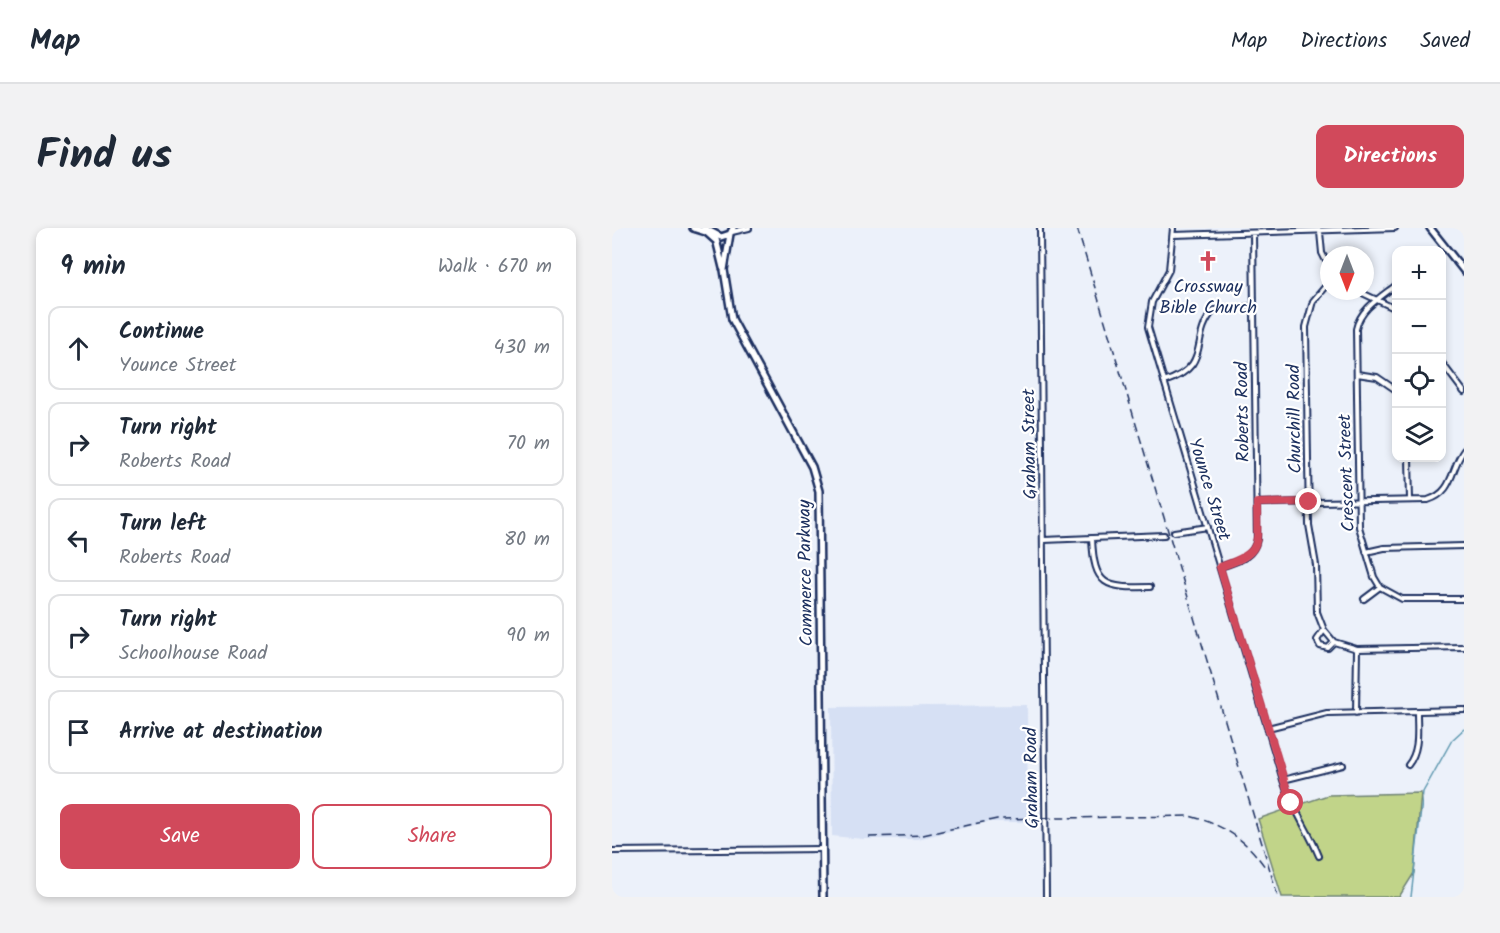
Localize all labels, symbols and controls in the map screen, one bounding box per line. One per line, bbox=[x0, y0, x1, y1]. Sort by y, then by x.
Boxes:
text: Map bbox=[30, 19, 81, 64]
text: Map bbox=[1231, 25, 1267, 58]
text: Directions bbox=[1300, 25, 1387, 58]
text: Saved bbox=[1420, 25, 1470, 58]
text: Find us bbox=[36, 123, 172, 190]
button: Directions bbox=[1316, 125, 1464, 188]
text: 9 min bbox=[60, 246, 126, 288]
north arrow bbox=[1320, 246, 1374, 300]
map controls bbox=[1392, 246, 1446, 462]
button: + bbox=[1392, 246, 1446, 300]
church icon: Crossway Bible Church bbox=[1196, 249, 1220, 273]
text: Walk · 670 m bbox=[438, 251, 552, 283]
place label: Crossway Bible Church bbox=[1159, 273, 1257, 323]
button: − bbox=[1392, 300, 1446, 354]
text: Continue bbox=[119, 315, 204, 350]
icon: ahead bbox=[62, 332, 95, 365]
text: 430 m bbox=[494, 332, 550, 364]
text: Younce Street bbox=[119, 350, 236, 382]
button: locate bbox=[1392, 354, 1446, 408]
street label: Roberts Road bbox=[1228, 361, 1259, 462]
street label: Churchill Road bbox=[1280, 363, 1311, 474]
street label: Graham Street bbox=[1015, 387, 1046, 500]
button: layers bbox=[1392, 408, 1446, 462]
text: Turn right bbox=[119, 411, 217, 446]
street label: Crescent Street bbox=[1331, 412, 1364, 532]
icon: right bbox=[62, 428, 95, 461]
text: 70 m bbox=[507, 428, 550, 460]
street label: Younce Street bbox=[1179, 435, 1238, 545]
text: Roberts Road bbox=[119, 446, 230, 478]
route end bbox=[1295, 488, 1321, 514]
street label: Commerce Parkway bbox=[791, 499, 822, 647]
text: Turn left bbox=[119, 507, 206, 542]
icon: left bbox=[62, 524, 95, 557]
text: 80 m bbox=[504, 524, 550, 556]
text: Roberts Road bbox=[119, 542, 230, 574]
text: Turn right bbox=[119, 603, 217, 638]
icon: right bbox=[62, 620, 95, 653]
text: 90 m bbox=[506, 620, 550, 652]
text: Schoolhouse Road bbox=[119, 638, 267, 670]
text: Arrive at destination bbox=[119, 715, 322, 750]
icon: arrive bbox=[62, 716, 95, 749]
street label: Graham Road bbox=[1017, 726, 1048, 829]
route start bbox=[1277, 789, 1303, 815]
button: Save bbox=[60, 804, 300, 869]
button: Share bbox=[312, 804, 552, 869]

